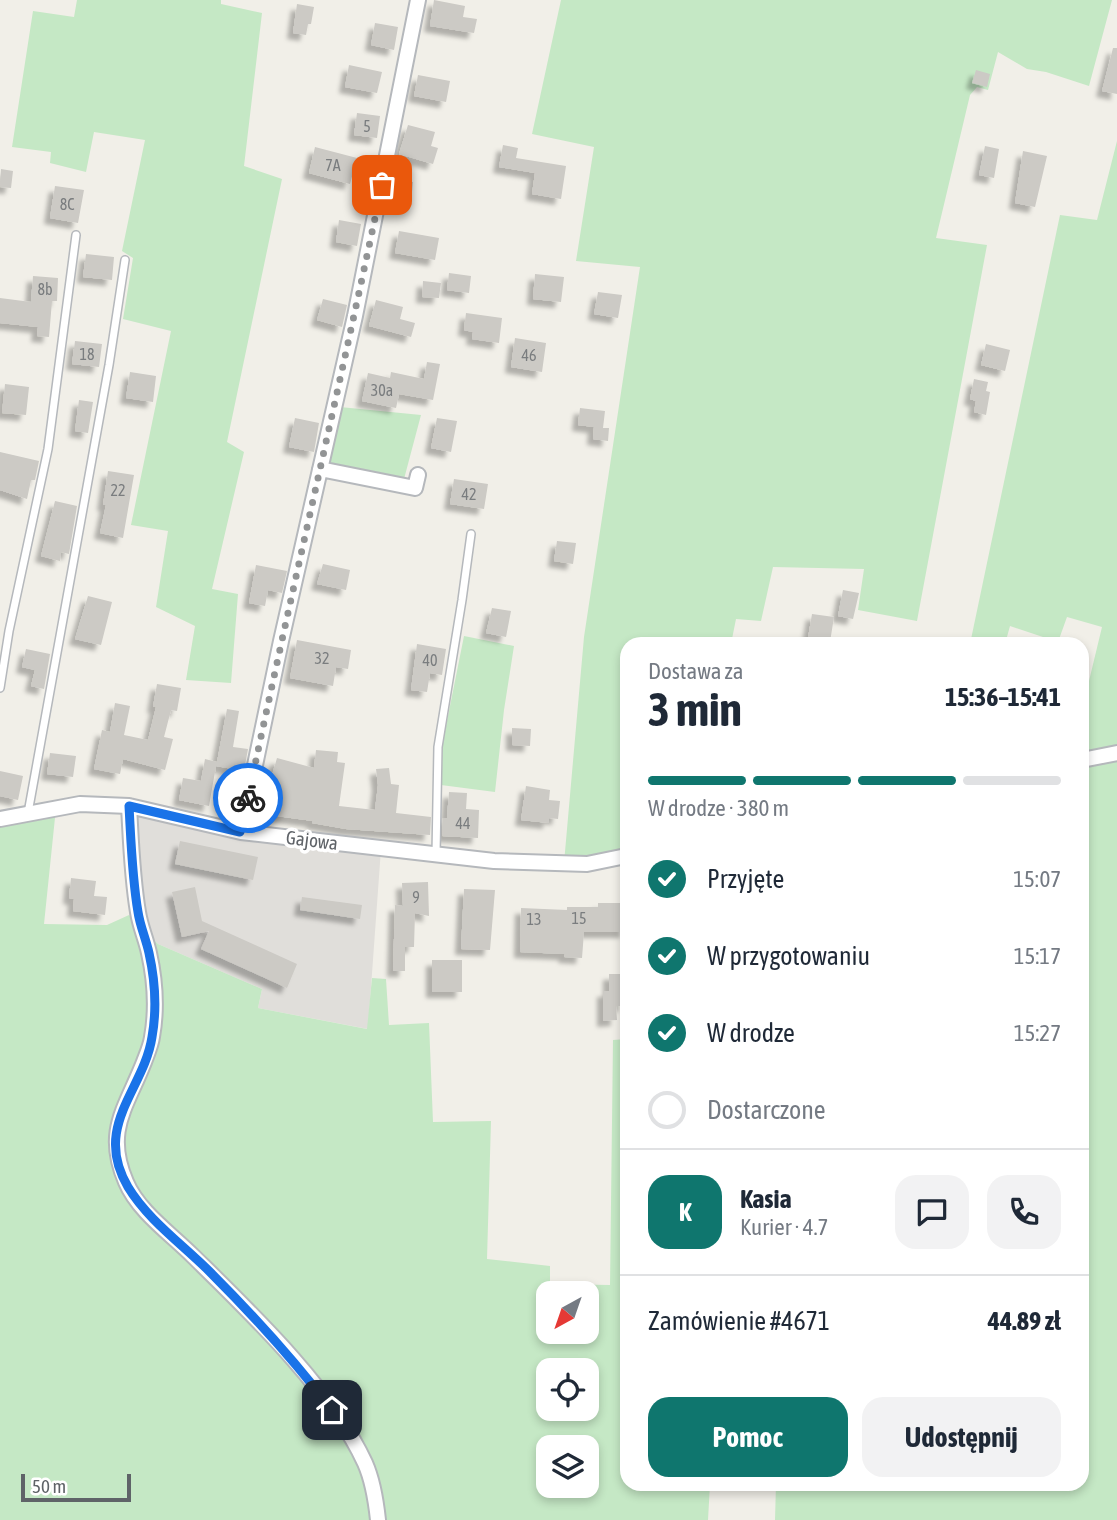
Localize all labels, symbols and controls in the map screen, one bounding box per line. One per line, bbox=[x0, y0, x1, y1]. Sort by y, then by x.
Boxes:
house number: 5 bbox=[363, 117, 371, 135]
pin bbox=[352, 155, 412, 215]
house number: 7A bbox=[325, 156, 341, 174]
icon: bag bbox=[363, 166, 401, 204]
house number: 8C bbox=[60, 195, 74, 213]
house number: 8b bbox=[37, 280, 53, 298]
house number: 18 bbox=[79, 345, 95, 363]
house number: 46 bbox=[521, 346, 537, 364]
house number: 30a bbox=[371, 381, 393, 399]
house number: 22 bbox=[110, 481, 126, 499]
house number: 42 bbox=[461, 485, 477, 503]
house number: 32 bbox=[314, 649, 330, 667]
house number: 40 bbox=[422, 651, 438, 669]
text: Dostawa za bbox=[648, 658, 743, 684]
text: 15:36–15:41 bbox=[945, 682, 1061, 712]
text: 3 min bbox=[648, 683, 742, 736]
courier bbox=[213, 763, 283, 833]
icon: bike bbox=[229, 779, 267, 817]
text: W drodze · 380 m bbox=[648, 795, 789, 821]
house number: 44 bbox=[455, 814, 471, 832]
street label: Gajowa bbox=[285, 826, 339, 854]
icon: check bbox=[648, 860, 686, 898]
text: Przyjęte bbox=[707, 864, 784, 894]
text: 15:07 bbox=[1013, 866, 1061, 892]
house number: 9 bbox=[412, 888, 420, 906]
house number: 15 bbox=[571, 909, 587, 927]
house number: 13 bbox=[526, 910, 542, 928]
icon: check bbox=[648, 937, 686, 975]
text: W przygotowaniu bbox=[707, 941, 870, 971]
text: 15:17 bbox=[1014, 943, 1061, 969]
icon: check bbox=[648, 1014, 686, 1052]
text: W drodze bbox=[707, 1018, 795, 1048]
text: 15:27 bbox=[1014, 1020, 1061, 1046]
text: Dostarczone bbox=[707, 1095, 826, 1125]
button: chat bbox=[895, 1175, 969, 1249]
button: phone bbox=[987, 1175, 1061, 1249]
text: Kasia bbox=[740, 1184, 792, 1214]
text: K bbox=[679, 1197, 691, 1227]
text: Kurier · 4.7 bbox=[740, 1214, 828, 1240]
north arrow bbox=[536, 1281, 598, 1344]
map controls bbox=[536, 1281, 599, 1498]
text: Zamówienie #4671 bbox=[648, 1306, 830, 1336]
text: 44.89 zł bbox=[988, 1306, 1061, 1336]
button: locate bbox=[536, 1358, 599, 1421]
pin bbox=[302, 1380, 362, 1440]
icon: home bbox=[313, 1391, 351, 1429]
button: Pomoc bbox=[648, 1397, 848, 1477]
button: Udostępnij bbox=[862, 1397, 1061, 1477]
button: layers bbox=[536, 1435, 599, 1498]
scale bar bbox=[21, 1471, 131, 1503]
text: 50 m bbox=[32, 1475, 66, 1497]

